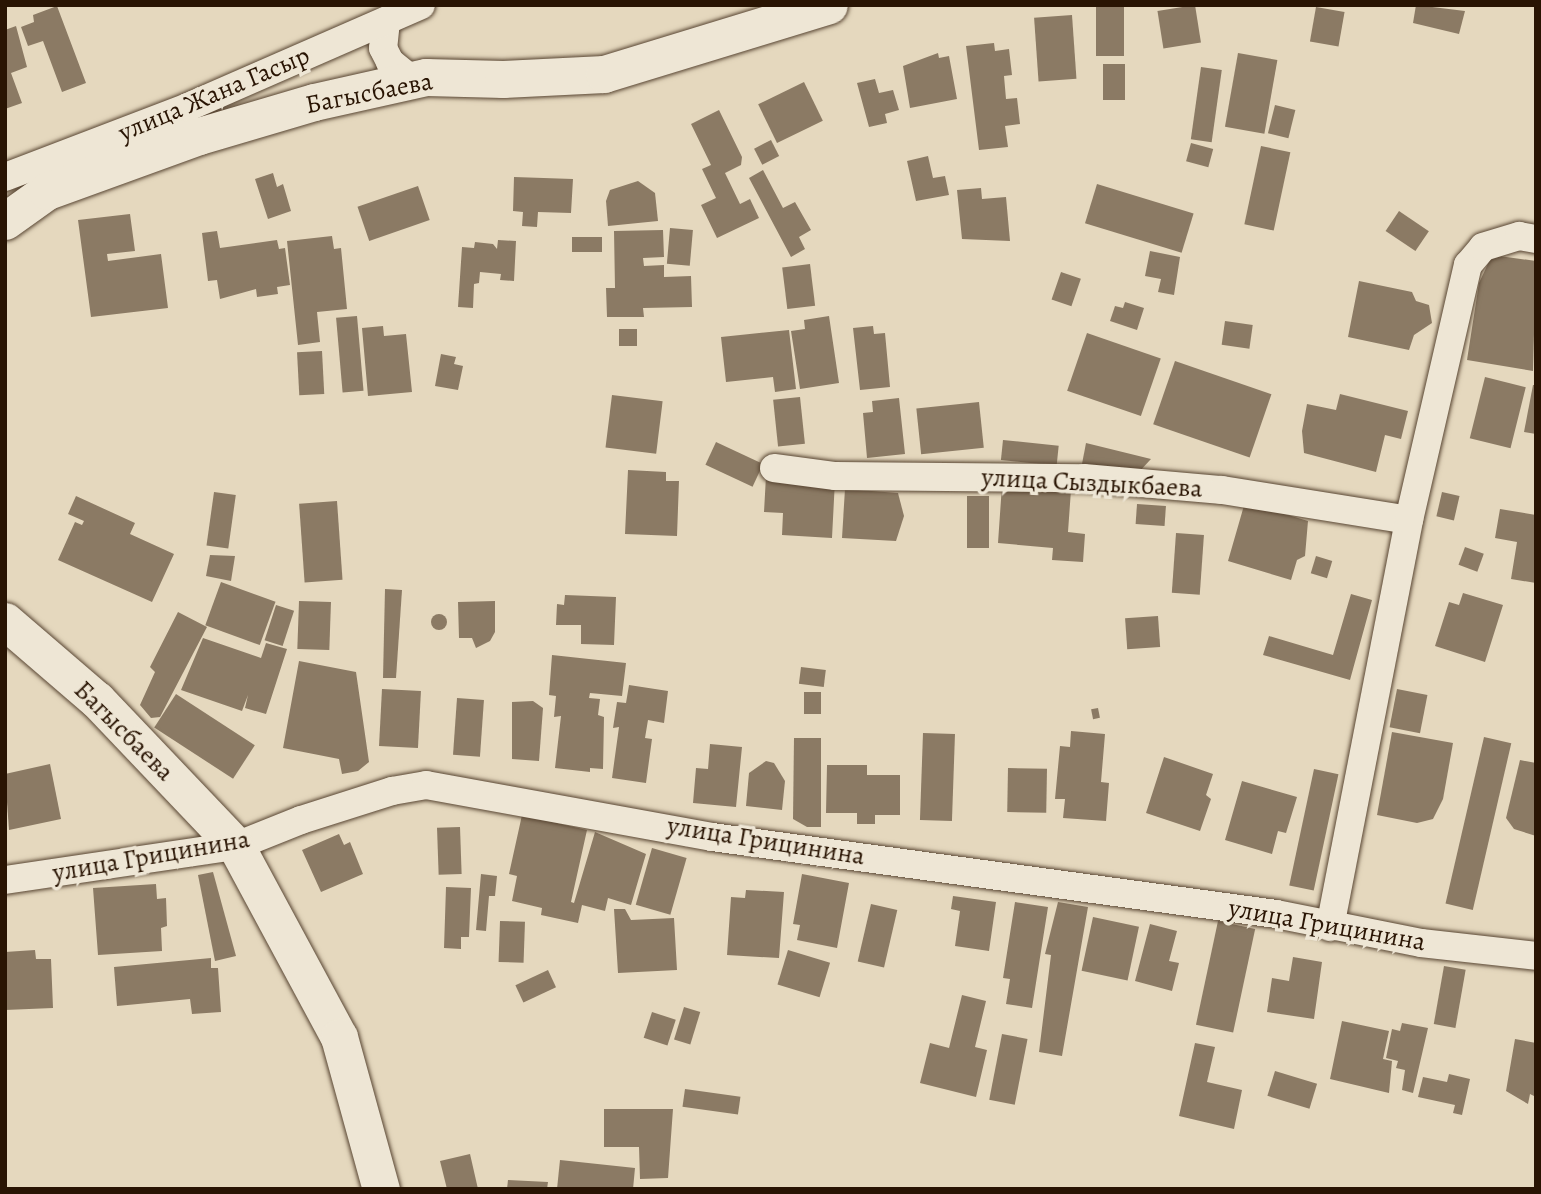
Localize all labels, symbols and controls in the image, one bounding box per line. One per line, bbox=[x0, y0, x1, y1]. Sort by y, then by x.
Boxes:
street label: улица Жана Гасыр bbox=[114, 40, 314, 148]
street label: Багысбаева bbox=[303, 65, 435, 121]
street label: улица Сыздыкбаева bbox=[981, 462, 1203, 504]
street label: Багысбаева bbox=[67, 674, 181, 788]
street label: улица Грицинина bbox=[665, 810, 867, 872]
street label: улица Грицинина bbox=[50, 823, 252, 889]
street label: улица Грицинина bbox=[1226, 892, 1428, 958]

